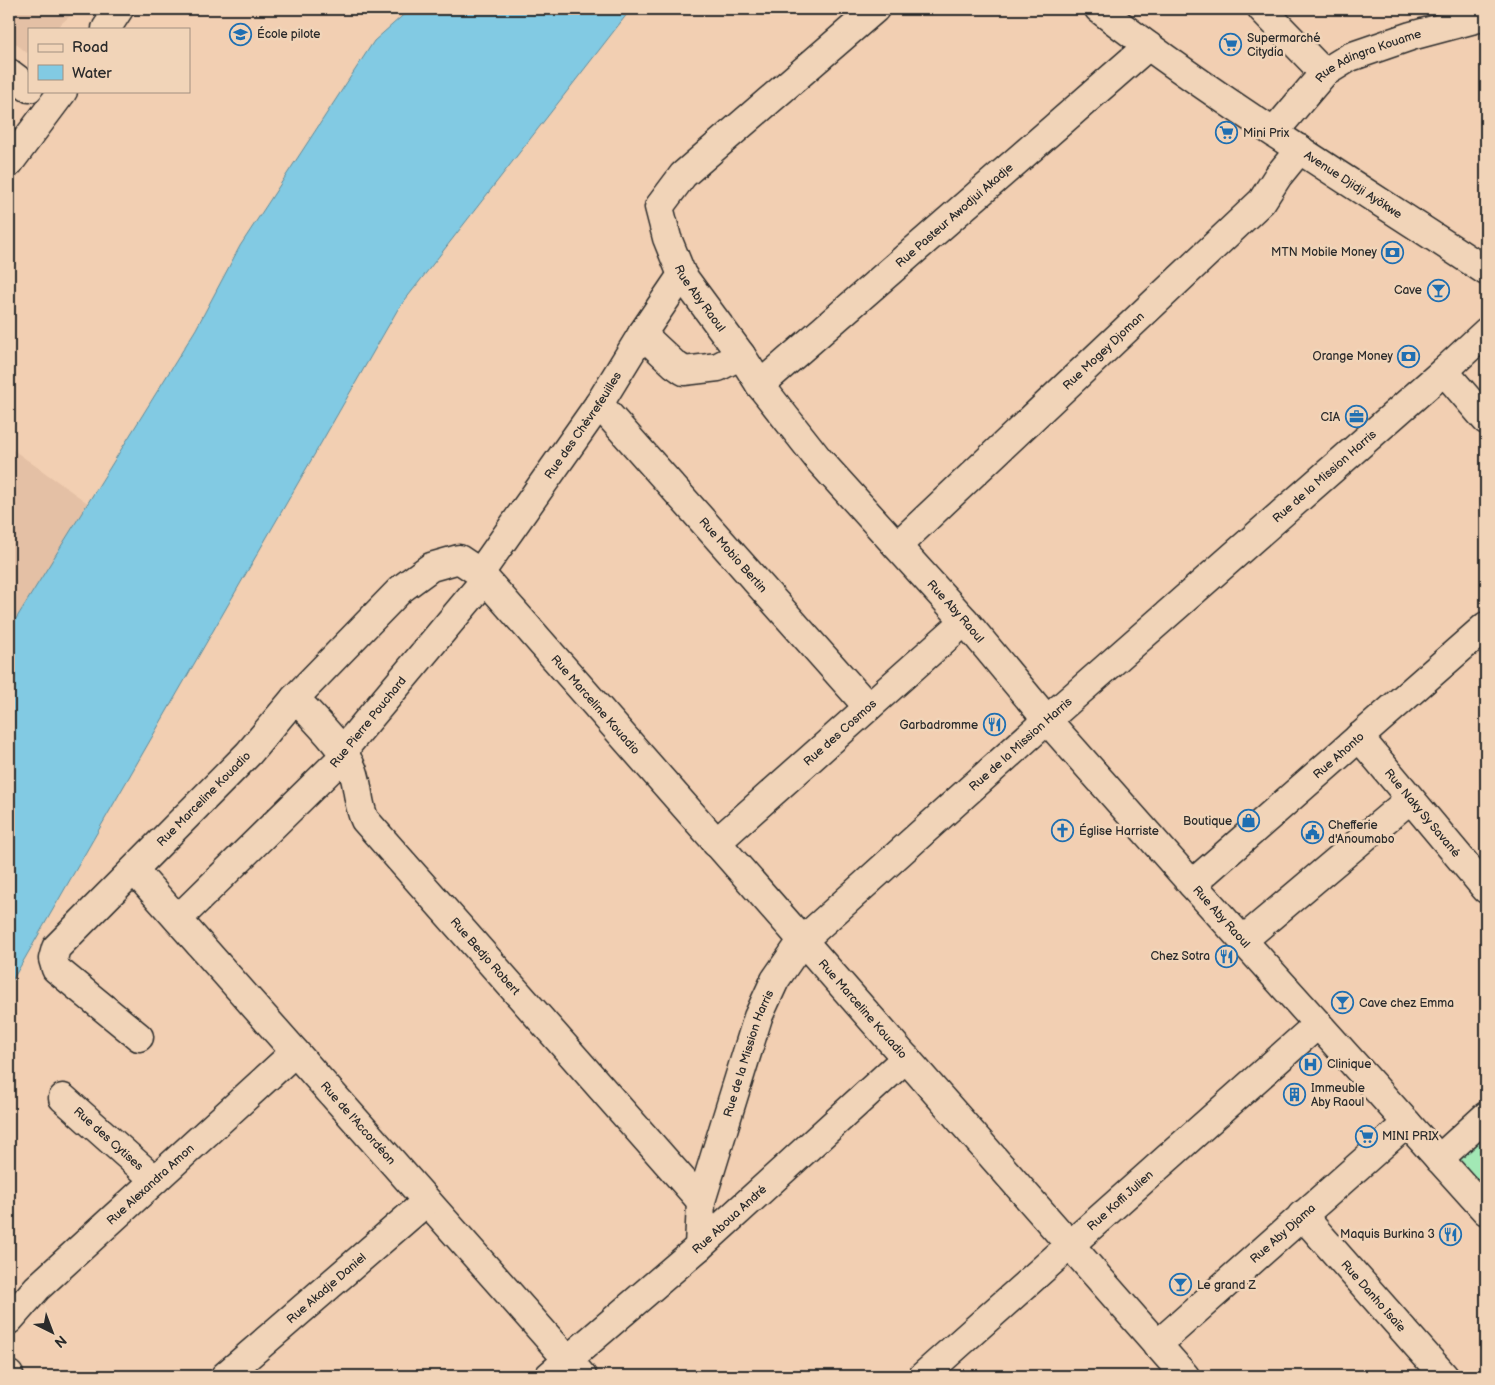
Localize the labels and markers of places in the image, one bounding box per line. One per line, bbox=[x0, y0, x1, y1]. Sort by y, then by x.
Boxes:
school or university icon: École pilote bbox=[229, 22, 253, 46]
place label: École pilote bbox=[257, 26, 320, 42]
place label: Supermarché Citydia bbox=[1247, 31, 1320, 60]
supermarket icon: Supermarché Citydia bbox=[1219, 33, 1243, 57]
supermarket icon: Mini Prix bbox=[1215, 121, 1239, 145]
place label: Mini Prix bbox=[1243, 126, 1290, 141]
bank icon: MTN Mobile Money bbox=[1381, 240, 1405, 264]
place label: MTN Mobile Money bbox=[1271, 245, 1378, 260]
bar icon: Cave bbox=[1426, 278, 1450, 302]
place label: Cave bbox=[1394, 283, 1422, 298]
bank icon: Orange Money bbox=[1397, 344, 1421, 368]
place label: Orange Money bbox=[1313, 349, 1394, 364]
office icon: CIA bbox=[1344, 405, 1368, 429]
place label: CIA bbox=[1320, 410, 1341, 425]
restaurant icon: Garbadromme bbox=[982, 713, 1006, 737]
place label: Garbadromme bbox=[900, 718, 978, 733]
shop icon: Boutique bbox=[1236, 809, 1260, 833]
place label: Boutique bbox=[1183, 814, 1232, 829]
place label: Chefferie d'Anoumabo bbox=[1328, 818, 1395, 847]
church icon: Église Harriste bbox=[1051, 819, 1075, 843]
public building icon: Chefferie d'Anoumabo bbox=[1300, 820, 1324, 844]
place label: Église Harriste bbox=[1079, 823, 1159, 839]
restaurant icon: Chez Sotra bbox=[1214, 944, 1238, 968]
place label: Chez Sotra bbox=[1150, 949, 1210, 964]
bar icon: Cave chez Emma bbox=[1331, 991, 1355, 1015]
place label: Cave chez Emma bbox=[1359, 996, 1454, 1011]
hospital icon: Clinique bbox=[1299, 1052, 1323, 1076]
place label: Clinique bbox=[1327, 1057, 1371, 1072]
place label: Immeuble Aby Raoul bbox=[1311, 1081, 1365, 1110]
building icon: Immeuble Aby Raoul bbox=[1283, 1083, 1307, 1107]
supermarket icon: MINI PRIX bbox=[1354, 1124, 1378, 1148]
place label: MINI PRIX bbox=[1382, 1129, 1439, 1144]
restaurant icon: Maquis Burkina 3 bbox=[1439, 1222, 1463, 1246]
place label: Maquis Burkina 3 bbox=[1340, 1227, 1435, 1242]
bar icon: Le grand Z bbox=[1169, 1273, 1193, 1297]
place label: Le grand Z bbox=[1197, 1278, 1257, 1293]

